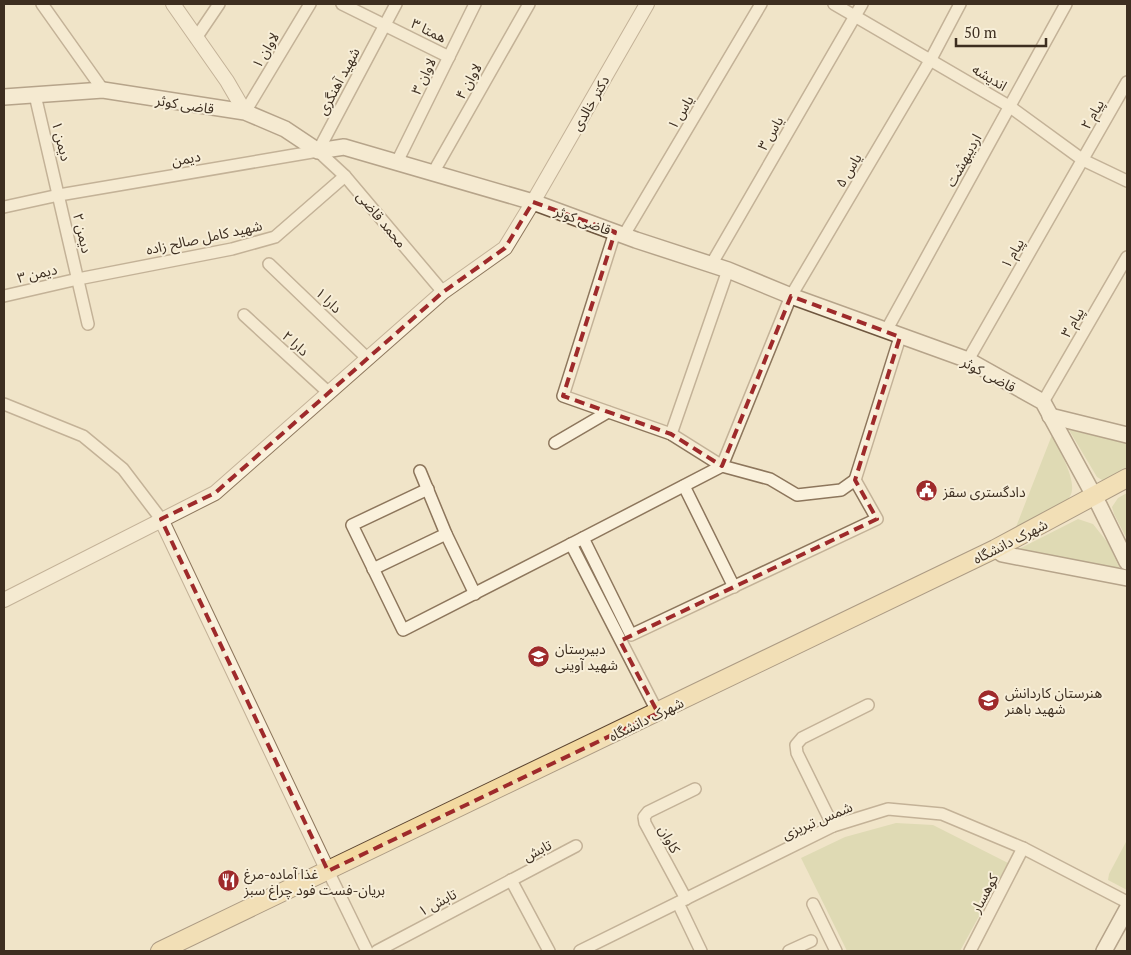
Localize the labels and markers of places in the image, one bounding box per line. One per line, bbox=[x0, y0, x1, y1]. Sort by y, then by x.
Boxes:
public building icon: دادگستری سقز bbox=[915, 479, 939, 503]
place label: دادگستری سقز bbox=[942, 482, 1026, 501]
place label: دبیرستان شهید آوینی bbox=[555, 639, 618, 674]
school or university icon: دبیرستان شهید آوینی bbox=[527, 644, 551, 668]
place label: هنرستان کاردانش شهید باهنر bbox=[1004, 683, 1102, 718]
school or university icon: هنرستان کاردانش شهید باهنر bbox=[977, 688, 1001, 712]
place label: غذا آماده-مرغ بریان-فست فود چراغ سبز bbox=[243, 864, 385, 901]
restaurant icon: غذا آماده-مرغ بریان-فست فود چراغ سبز bbox=[216, 869, 240, 893]

